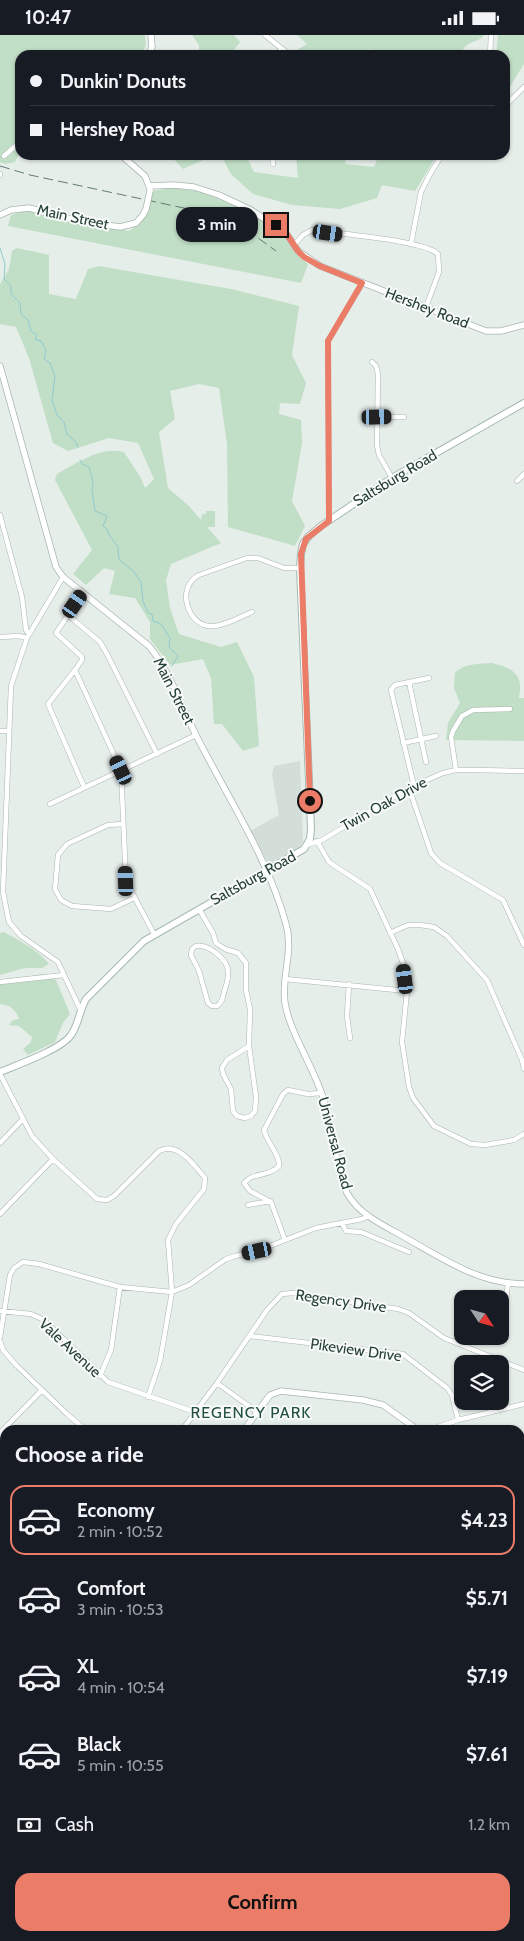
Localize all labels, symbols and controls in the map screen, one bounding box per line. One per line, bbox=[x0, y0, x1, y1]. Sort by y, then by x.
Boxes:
text: 10:47 bbox=[25, 6, 71, 29]
text: Dunkin' Donuts bbox=[60, 70, 186, 93]
text: Hershey Road bbox=[60, 118, 175, 141]
street label: Main Street bbox=[36, 201, 110, 233]
callout: 3 min bbox=[176, 207, 258, 243]
route end bbox=[265, 214, 287, 236]
text: 3 min bbox=[198, 215, 236, 234]
car bbox=[312, 223, 343, 243]
street label: Hershey Road bbox=[383, 284, 471, 332]
car bbox=[361, 409, 392, 425]
street label: Saltsburg Road bbox=[350, 446, 440, 510]
car bbox=[60, 587, 89, 621]
street label: Main Street bbox=[149, 654, 199, 728]
car bbox=[107, 753, 134, 787]
street label: Twin Oak Drive bbox=[338, 773, 430, 835]
route start bbox=[299, 790, 321, 812]
street label: Saltsburg Road bbox=[207, 847, 299, 909]
car bbox=[117, 866, 134, 896]
car bbox=[395, 963, 414, 995]
street label: Universal Road bbox=[314, 1095, 356, 1191]
car bbox=[240, 1241, 273, 1261]
street label: Regency Drive bbox=[294, 1286, 388, 1316]
north arrow bbox=[454, 1290, 509, 1345]
map controls bbox=[454, 1290, 509, 1410]
street label: Vale Avenue bbox=[35, 1315, 105, 1381]
street label: Pikeview Drive bbox=[309, 1335, 403, 1365]
button: layers bbox=[454, 1355, 509, 1410]
district label: REGENCY PARK bbox=[191, 1403, 311, 1422]
text: Choose a ride bbox=[15, 1441, 144, 1468]
icon: car bbox=[17, 1498, 62, 1543]
text: Economy bbox=[77, 1499, 155, 1522]
text: $4.23 bbox=[461, 1509, 508, 1532]
text: 2 min · 10:52 bbox=[77, 1522, 163, 1541]
icon: car bbox=[17, 1576, 62, 1621]
text: Comfort bbox=[77, 1577, 146, 1600]
text: $5.71 bbox=[466, 1587, 508, 1610]
text: 3 min · 10:53 bbox=[77, 1600, 164, 1619]
icon: car bbox=[17, 1654, 62, 1699]
text: XL bbox=[77, 1655, 98, 1678]
text: $7.19 bbox=[466, 1665, 508, 1688]
text: 4 min · 10:54 bbox=[77, 1678, 165, 1697]
icon: car bbox=[17, 1732, 62, 1777]
text: Black bbox=[77, 1733, 121, 1756]
text: $7.61 bbox=[466, 1743, 508, 1766]
text: 5 min · 10:55 bbox=[77, 1756, 164, 1775]
icon: cash bbox=[15, 1811, 43, 1839]
text: Cash bbox=[55, 1813, 94, 1836]
text: 1.2 km bbox=[468, 1815, 510, 1834]
button: Confirm bbox=[15, 1873, 510, 1931]

